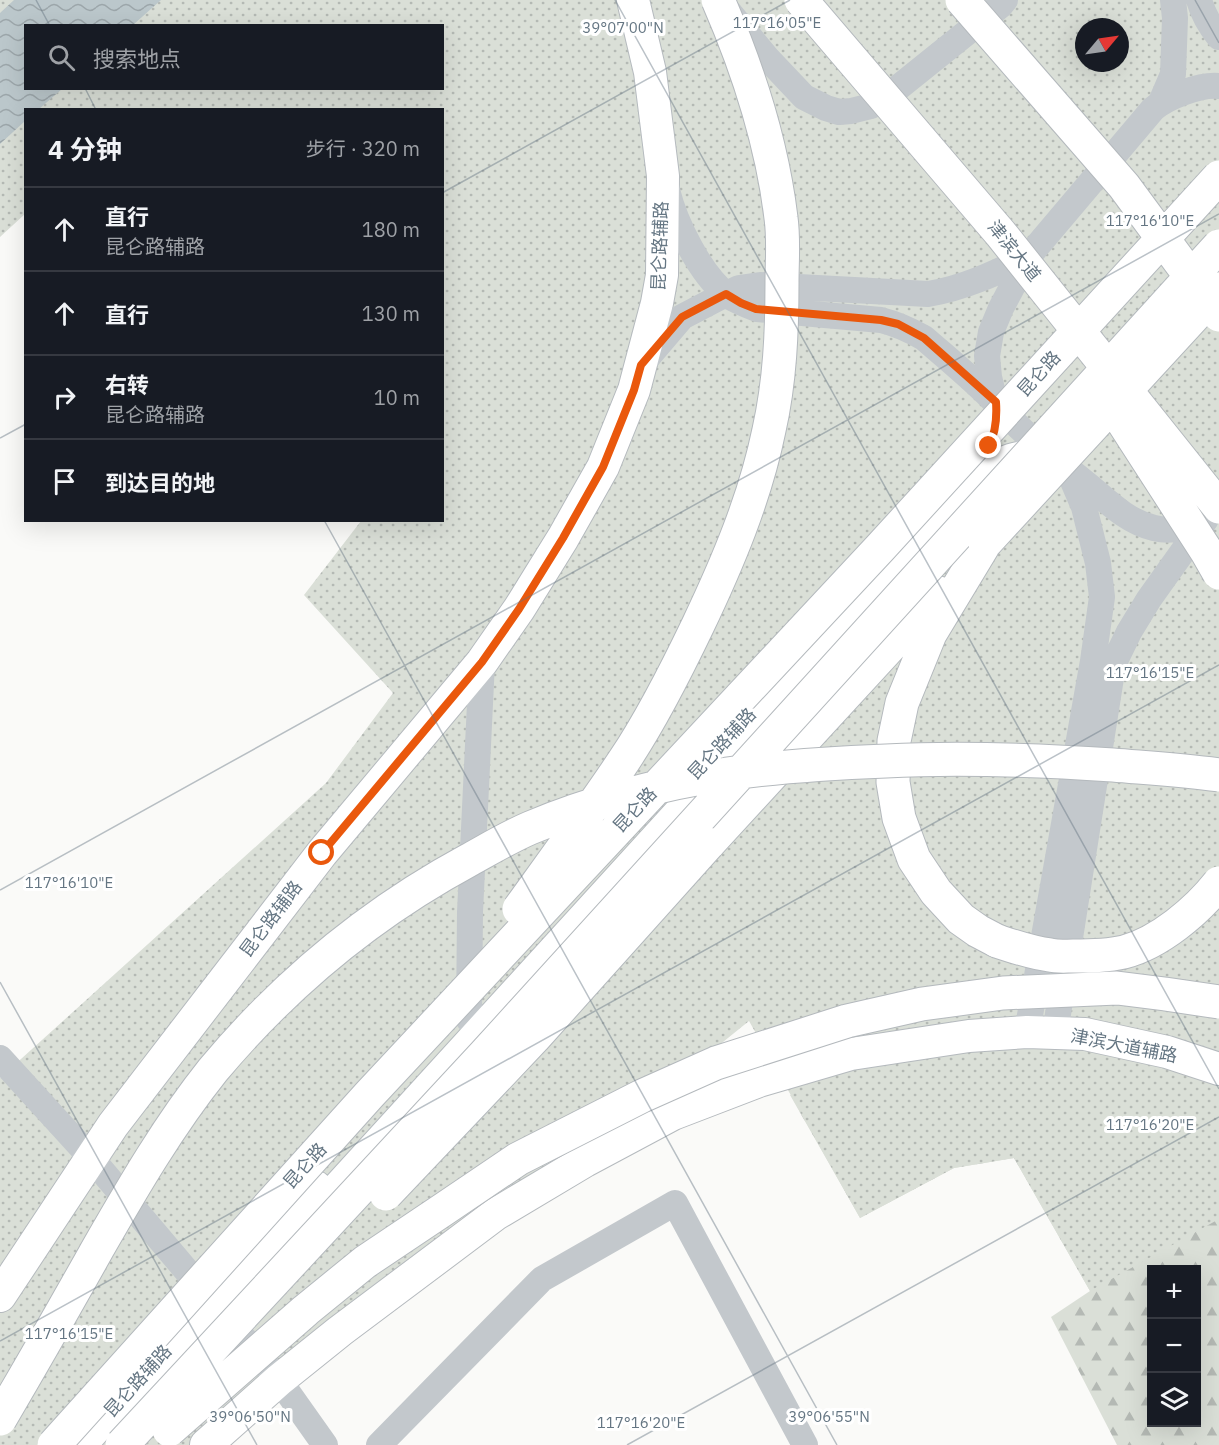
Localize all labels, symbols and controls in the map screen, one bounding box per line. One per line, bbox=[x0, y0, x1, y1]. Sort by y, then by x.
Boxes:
text: 117°16'05"E bbox=[733, 13, 821, 32]
text: 39°07'00"N bbox=[582, 18, 664, 37]
north arrow bbox=[1075, 18, 1129, 72]
search box bbox=[24, 24, 444, 90]
icon: search bbox=[45, 41, 78, 74]
text: 搜索地点 bbox=[93, 44, 181, 73]
text: 4 分钟 bbox=[48, 132, 122, 166]
text: 步行 · 320 m bbox=[306, 135, 420, 162]
street label: 昆仑路辅路 bbox=[646, 201, 673, 291]
text: 直行 bbox=[105, 202, 149, 231]
text: 117°16'10"E bbox=[1106, 211, 1194, 230]
icon: ahead bbox=[48, 213, 81, 246]
street label: 津滨大道 bbox=[983, 215, 1046, 286]
text: 180 m bbox=[362, 216, 420, 243]
text: 昆仑路辅路 bbox=[105, 233, 205, 260]
icon: ahead bbox=[48, 297, 81, 330]
text: 直行 bbox=[105, 300, 149, 329]
text: 130 m bbox=[362, 300, 420, 327]
street label: 昆仑路 bbox=[1012, 346, 1065, 401]
text: 右转 bbox=[105, 370, 149, 399]
icon: right bbox=[48, 381, 81, 414]
text: 10 m bbox=[374, 384, 420, 411]
text: 昆仑路辅路 bbox=[105, 401, 205, 428]
route end bbox=[975, 432, 1001, 458]
icon: arrive bbox=[48, 465, 81, 498]
text: 到达目的地 bbox=[105, 468, 215, 497]
text: 117°16'15"E bbox=[1106, 663, 1194, 682]
street label: 昆仑路辅路 bbox=[683, 703, 761, 784]
street label: 昆仑路 bbox=[608, 782, 661, 837]
route start bbox=[308, 839, 334, 865]
text: 117°16'10"E bbox=[25, 873, 113, 892]
street label: 昆仑路辅路 bbox=[234, 876, 307, 962]
street label: 津滨大道辅路 bbox=[1069, 1024, 1179, 1067]
text: 117°16'20"E bbox=[1106, 1115, 1194, 1134]
street label: 昆仑路 bbox=[278, 1138, 331, 1193]
map controls bbox=[1147, 1265, 1201, 1427]
button: + bbox=[1147, 1265, 1201, 1319]
button: − bbox=[1147, 1319, 1201, 1373]
text: 117°16'15"E bbox=[25, 1324, 113, 1343]
street label: 昆仑路辅路 bbox=[99, 1340, 176, 1422]
button: layers bbox=[1147, 1373, 1201, 1427]
text: 39°06'50"N bbox=[209, 1407, 291, 1426]
text: 39°06'55"N bbox=[788, 1407, 870, 1426]
text: 117°16'20"E bbox=[597, 1413, 685, 1432]

